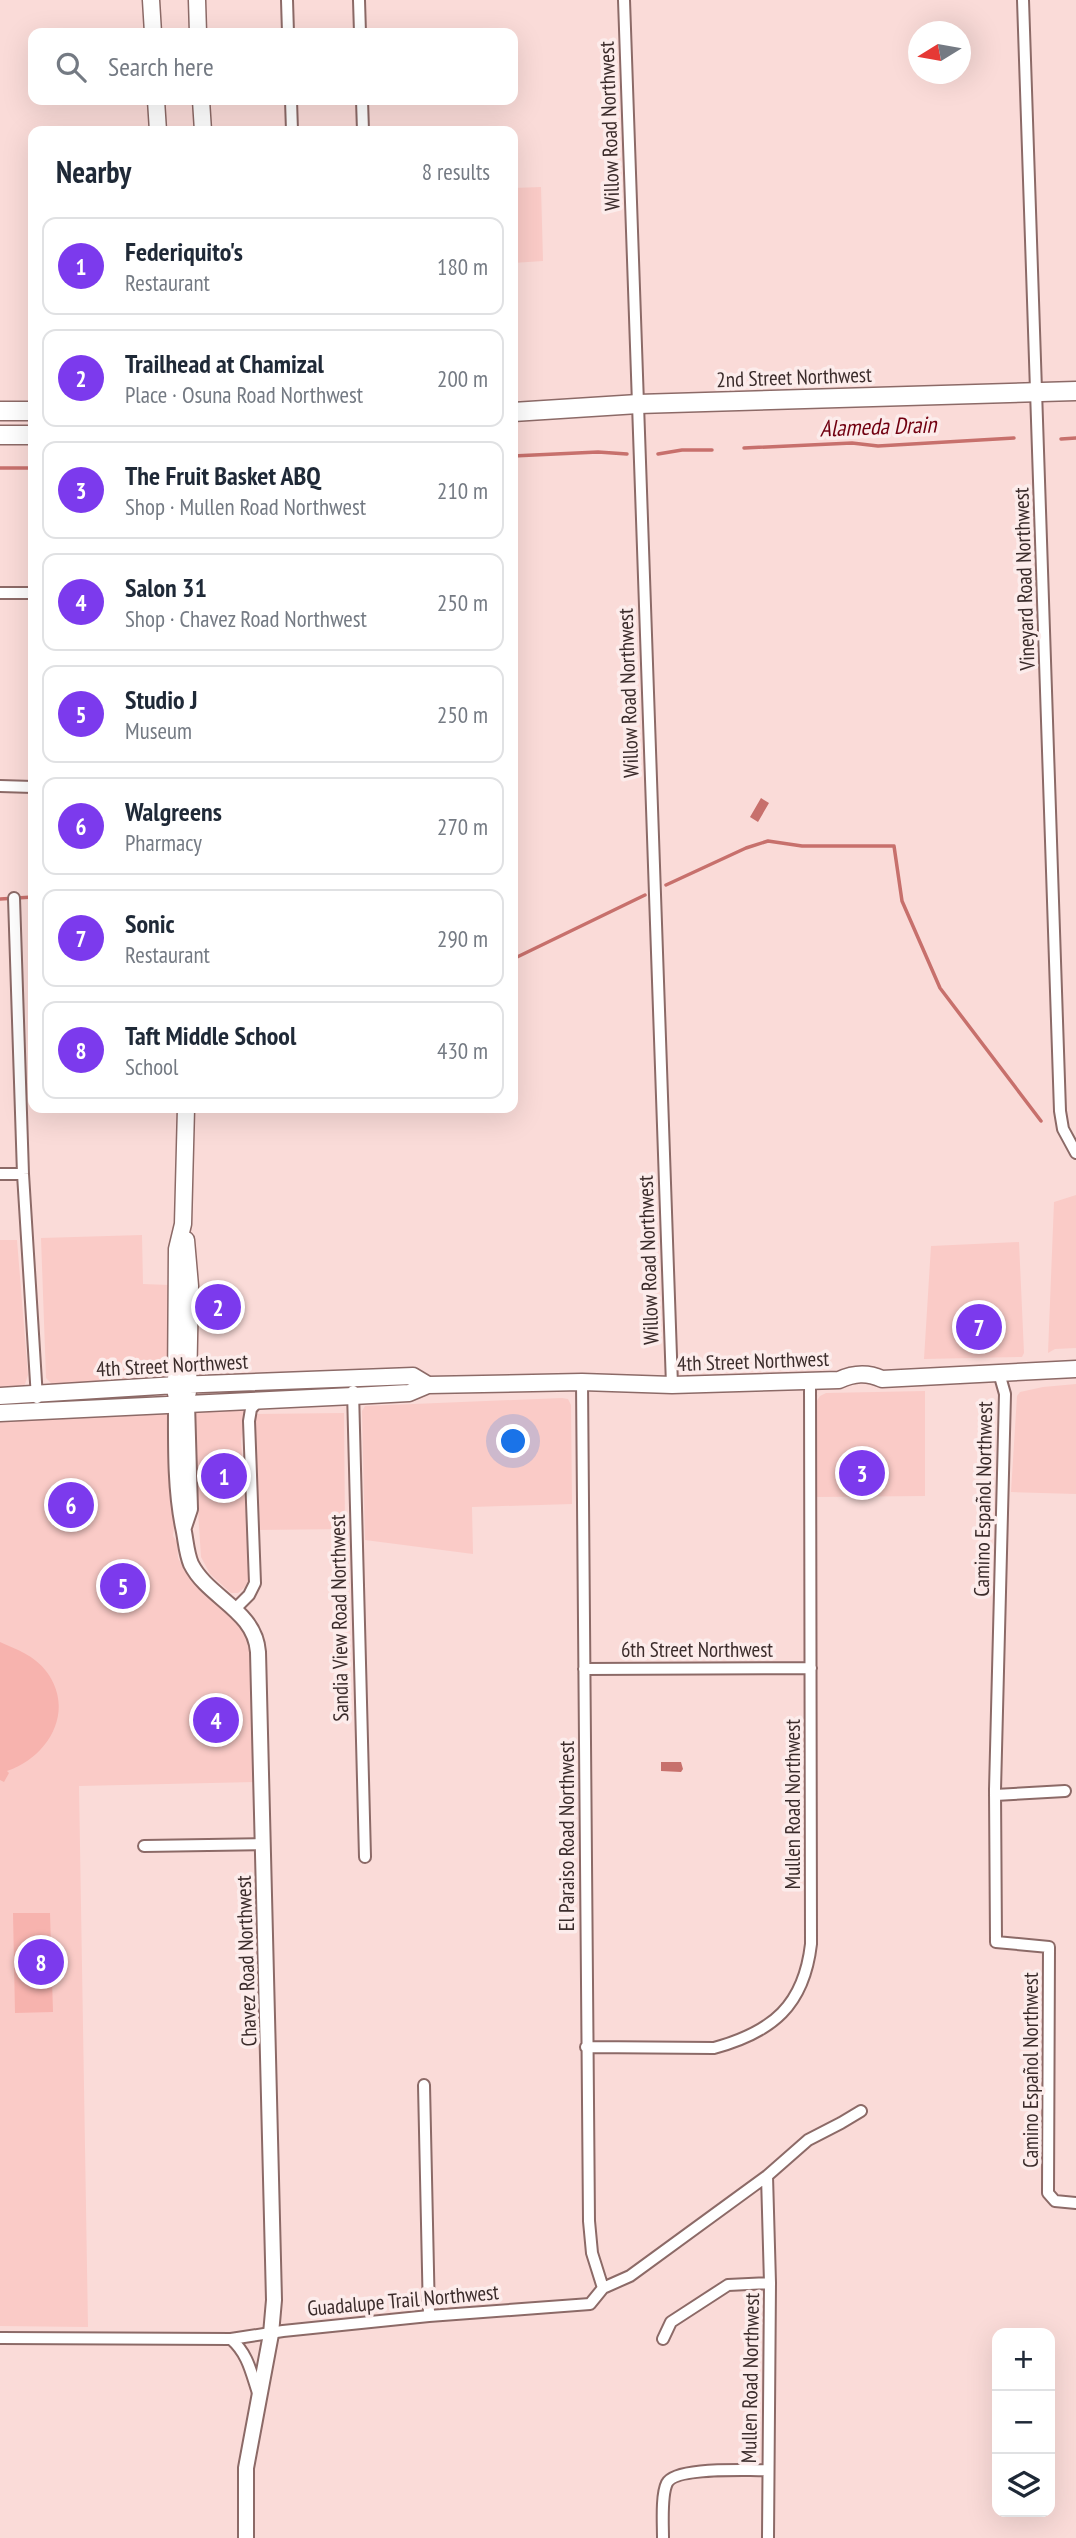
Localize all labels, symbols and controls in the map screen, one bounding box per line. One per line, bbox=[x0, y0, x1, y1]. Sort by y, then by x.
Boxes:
north arrow bbox=[908, 21, 971, 84]
search box bbox=[28, 28, 518, 105]
street label: Willow Road Northwest bbox=[593, 41, 625, 211]
icon: search bbox=[52, 48, 90, 86]
text: Search here bbox=[108, 50, 214, 83]
text: Nearby bbox=[56, 152, 131, 191]
text: 8 results bbox=[422, 157, 490, 186]
text: Federiquito's bbox=[125, 235, 243, 268]
text: 1 bbox=[76, 252, 87, 281]
text: 180 m bbox=[437, 252, 488, 281]
text: Restaurant bbox=[125, 268, 210, 297]
text: Trailhead at Chamizal bbox=[125, 347, 324, 380]
street label: 2nd Street Northwest bbox=[716, 361, 872, 393]
text: 2 bbox=[76, 364, 87, 393]
text: 200 m bbox=[437, 364, 488, 393]
text: Place · Osuna Road Northwest bbox=[125, 380, 363, 409]
water label: Alameda Drain bbox=[819, 409, 939, 443]
text: The Fruit Basket ABQ bbox=[125, 459, 321, 492]
text: 3 bbox=[76, 476, 87, 505]
text: 210 m bbox=[437, 476, 488, 505]
street label: Vineyard Road Northwest bbox=[1007, 487, 1041, 672]
text: Shop · Mullen Road Northwest bbox=[125, 492, 366, 521]
text: Salon 31 bbox=[125, 571, 207, 604]
text: 4 bbox=[76, 588, 87, 617]
text: 250 m bbox=[437, 588, 488, 617]
text: Shop · Chavez Road Northwest bbox=[125, 604, 367, 633]
street label: Willow Road Northwest bbox=[612, 608, 644, 778]
text: Studio J bbox=[125, 683, 197, 716]
text: 5 bbox=[76, 700, 87, 729]
text: 250 m bbox=[437, 700, 488, 729]
text: Museum bbox=[125, 716, 192, 745]
text: Walgreens bbox=[125, 795, 222, 828]
text: 6 bbox=[76, 812, 87, 841]
text: 270 m bbox=[437, 812, 488, 841]
text: Pharmacy bbox=[125, 828, 202, 857]
text: Sonic bbox=[125, 907, 175, 940]
text: 7 bbox=[76, 924, 87, 953]
text: 290 m bbox=[437, 924, 488, 953]
text: Restaurant bbox=[125, 940, 210, 969]
text: Taft Middle School bbox=[125, 1019, 296, 1052]
text: 8 bbox=[76, 1036, 87, 1065]
text: 430 m bbox=[437, 1036, 488, 1065]
text: School bbox=[125, 1052, 178, 1081]
street label: Willow Road Northwest bbox=[632, 1175, 664, 1345]
pin: 2 bbox=[195, 1281, 241, 1333]
pin: 7 bbox=[956, 1301, 1002, 1353]
street label: 4th Street Northwest bbox=[676, 1345, 830, 1377]
street label: 4th Street Northwest bbox=[95, 1348, 249, 1382]
street label: Camino Español Northwest bbox=[968, 1401, 998, 1597]
your location bbox=[496, 1424, 530, 1458]
pin: 3 bbox=[839, 1447, 885, 1499]
pin: 1 bbox=[201, 1450, 247, 1502]
pin: 6 bbox=[48, 1479, 94, 1531]
street label: Sandia View Road Northwest bbox=[324, 1514, 354, 1722]
pin: 5 bbox=[100, 1560, 146, 1612]
street label: 6th Street Northwest bbox=[621, 1636, 773, 1663]
pin: 4 bbox=[193, 1694, 239, 1746]
street label: Mullen Road Northwest bbox=[779, 1719, 806, 1889]
street label: El Paraiso Road Northwest bbox=[553, 1740, 580, 1931]
street label: Chavez Road Northwest bbox=[230, 1875, 262, 2047]
pin: 8 bbox=[18, 1936, 64, 1988]
street label: Camino Español Northwest bbox=[1017, 1972, 1044, 2168]
street label: Guadalupe Trail Northwest bbox=[306, 2278, 500, 2322]
street label: Mullen Road Northwest bbox=[735, 2292, 765, 2463]
map controls bbox=[992, 2328, 1055, 2517]
button: + bbox=[992, 2328, 1055, 2391]
button: − bbox=[992, 2391, 1055, 2454]
button: layers bbox=[992, 2454, 1055, 2517]

